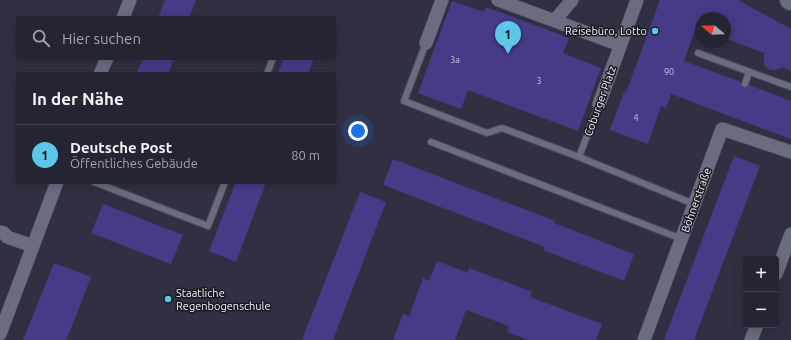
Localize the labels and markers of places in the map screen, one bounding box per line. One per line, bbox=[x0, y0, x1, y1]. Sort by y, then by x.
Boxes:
pin: 1 bbox=[495, 21, 521, 54]
place label: Reisebüro, Lotto bbox=[565, 25, 647, 37]
marker: Reisebüro, Lotto bbox=[650, 26, 660, 36]
place label: Staatliche Regenbogenschule bbox=[176, 287, 271, 312]
marker: Staatliche Regenbogenschule bbox=[163, 294, 173, 304]

